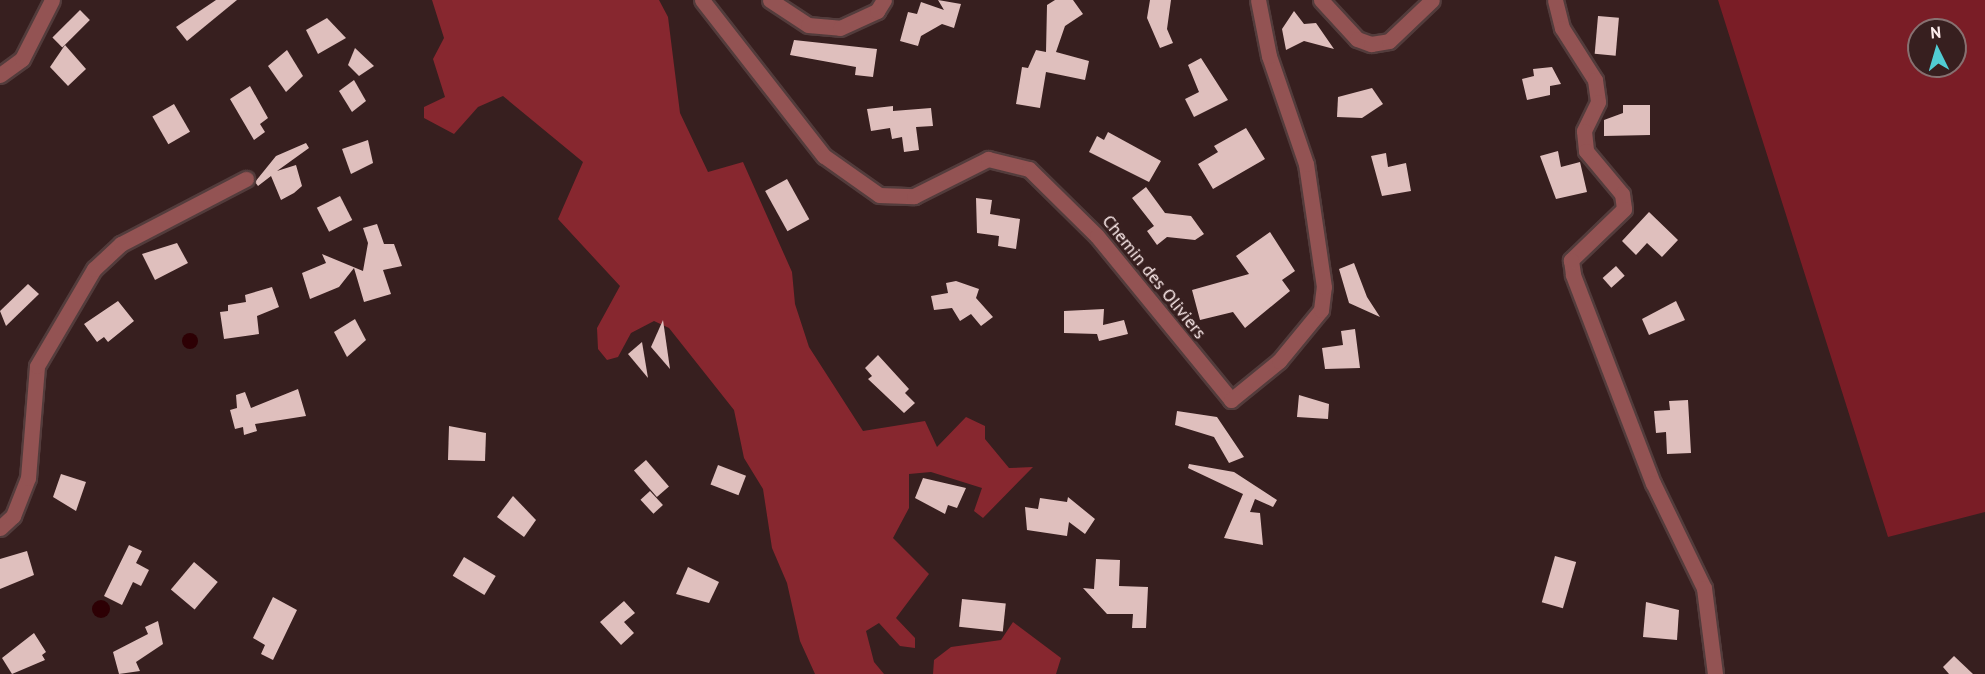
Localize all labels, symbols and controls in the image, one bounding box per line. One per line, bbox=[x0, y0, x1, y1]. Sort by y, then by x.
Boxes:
north arrow bbox=[1907, 18, 1967, 78]
text: N bbox=[1929, 22, 1942, 42]
street label: Chemin des Oliviers bbox=[1097, 211, 1211, 343]

